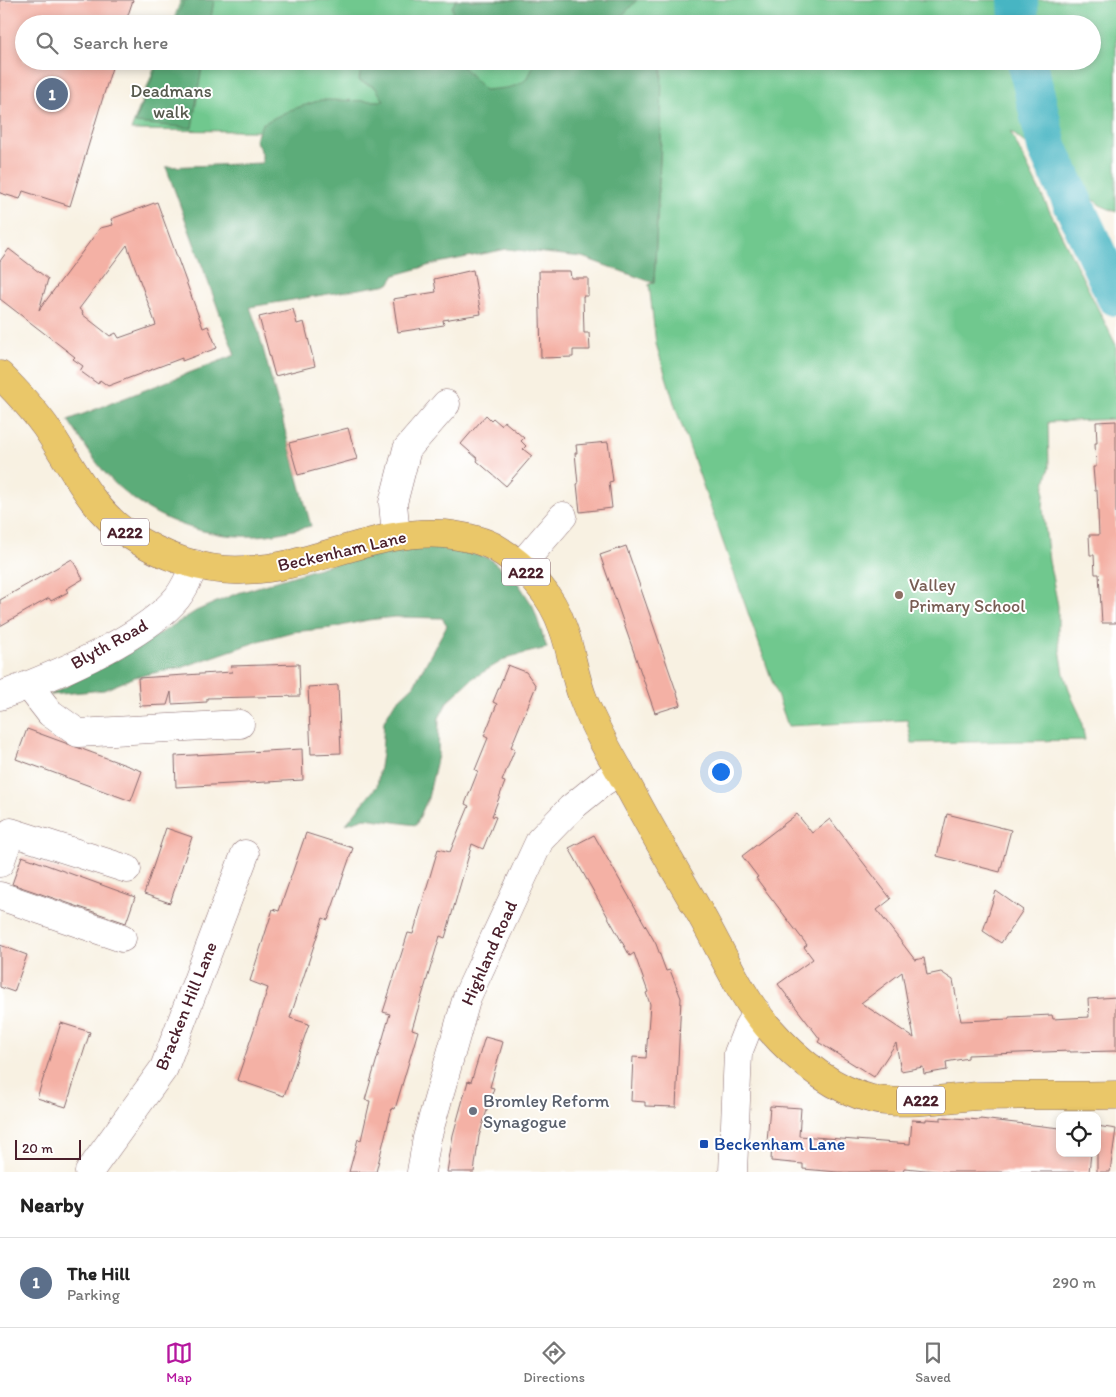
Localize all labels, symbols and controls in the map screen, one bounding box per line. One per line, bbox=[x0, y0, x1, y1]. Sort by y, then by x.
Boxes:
search box bbox=[15, 15, 1101, 70]
icon: search bbox=[33, 29, 61, 57]
text: Search here bbox=[73, 31, 168, 54]
pin: 1 bbox=[36, 75, 68, 113]
park label: Deadmans walk bbox=[130, 80, 212, 123]
road number: A222 bbox=[101, 518, 149, 546]
street label: Beckenham Lane bbox=[276, 526, 408, 576]
road number: A222 bbox=[502, 558, 550, 586]
place label: Valley Primary School bbox=[909, 574, 1025, 617]
marker: Valley Primary School bbox=[893, 589, 905, 601]
street label: Blyth Road bbox=[67, 614, 152, 674]
your location bbox=[708, 759, 734, 785]
street label: Highland Road bbox=[456, 897, 522, 1009]
street label: Bracken Hill Lane bbox=[150, 938, 222, 1074]
road number: A222 bbox=[897, 1086, 945, 1114]
place label: Bromley Reform Synagogue bbox=[483, 1090, 609, 1133]
marker: Bromley Reform Synagogue bbox=[467, 1105, 479, 1117]
map controls bbox=[1056, 1112, 1101, 1157]
button: locate bbox=[1056, 1112, 1101, 1157]
place label: Beckenham Lane bbox=[714, 1133, 845, 1155]
scale bar bbox=[15, 1137, 81, 1160]
marker: Beckenham Lane bbox=[698, 1138, 710, 1150]
text: 20 m bbox=[22, 1140, 53, 1157]
text: Nearby bbox=[20, 1192, 84, 1217]
text: The Hill bbox=[67, 1262, 130, 1285]
text: 1 bbox=[32, 1273, 40, 1292]
text: 290 m bbox=[1052, 1273, 1096, 1292]
text: Parking bbox=[67, 1285, 120, 1304]
tab: Map bbox=[165, 1339, 193, 1386]
tab: Directions bbox=[523, 1339, 585, 1386]
tab: Saved bbox=[915, 1339, 951, 1386]

